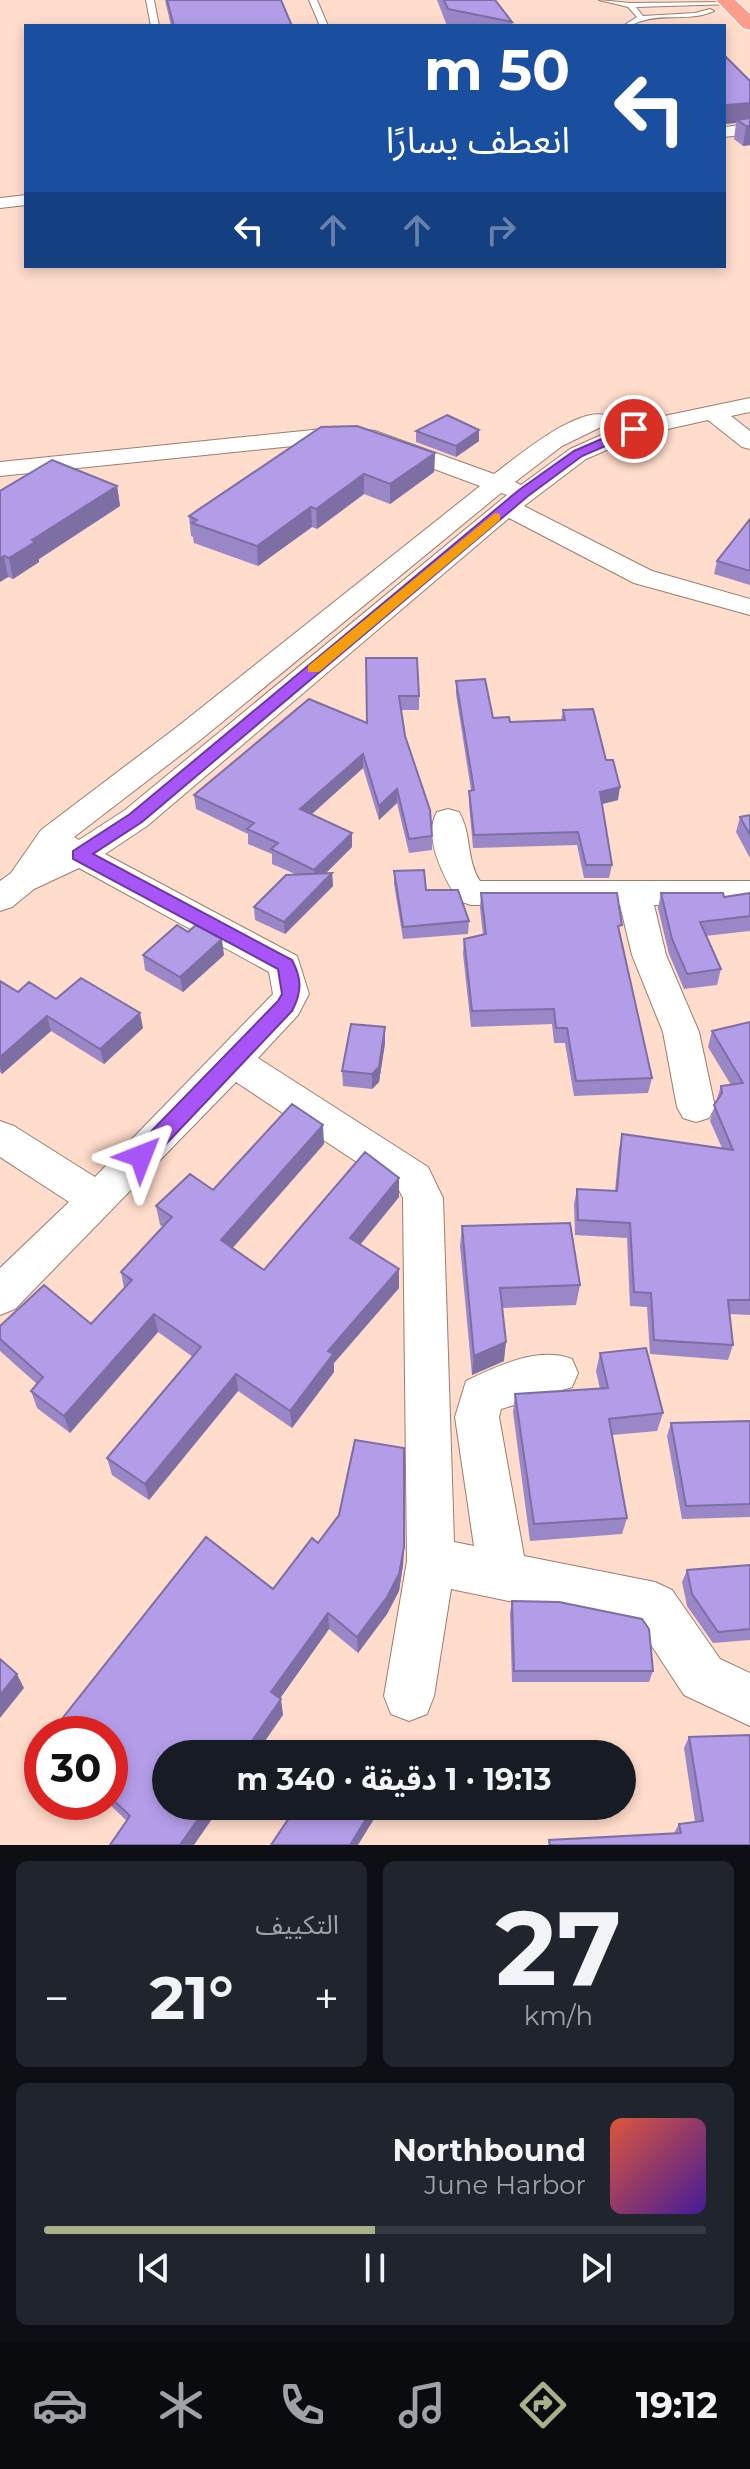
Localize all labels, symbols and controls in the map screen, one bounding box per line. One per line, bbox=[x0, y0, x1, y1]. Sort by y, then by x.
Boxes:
text: 50 m bbox=[424, 36, 570, 104]
icon: left bbox=[598, 56, 702, 160]
text: انعطف يسارًا bbox=[386, 118, 570, 162]
icon: left bbox=[227, 208, 271, 252]
icon: ahead bbox=[311, 208, 355, 252]
icon: ahead bbox=[395, 208, 439, 252]
icon: right bbox=[479, 208, 523, 252]
pin bbox=[600, 395, 668, 463]
icon: arrive bbox=[612, 407, 656, 451]
position arrow bbox=[99, 1114, 183, 1198]
speed limit sign: 30 bbox=[24, 1716, 128, 1820]
text: 19:13 · 1 دقيقة · 340 m bbox=[237, 1761, 551, 1798]
text: 27 bbox=[496, 1884, 621, 2011]
text: التكييف bbox=[255, 1909, 339, 1941]
text: 21° bbox=[150, 1961, 234, 2034]
text: − bbox=[44, 1971, 69, 2025]
text: + bbox=[314, 1971, 339, 2025]
text: km/h bbox=[524, 2000, 593, 2032]
text: Northbound bbox=[392, 2132, 586, 2169]
text: June Harbor bbox=[424, 2169, 586, 2201]
icon: previous bbox=[132, 2246, 176, 2290]
icon: pause bbox=[353, 2246, 397, 2290]
icon: next bbox=[574, 2246, 618, 2290]
icon: car bbox=[32, 2377, 88, 2433]
icon: climate bbox=[153, 2377, 209, 2433]
icon: phone bbox=[274, 2377, 330, 2433]
icon: music bbox=[394, 2377, 450, 2433]
icon: directions bbox=[515, 2377, 571, 2433]
text: 19:12 bbox=[636, 2383, 718, 2427]

